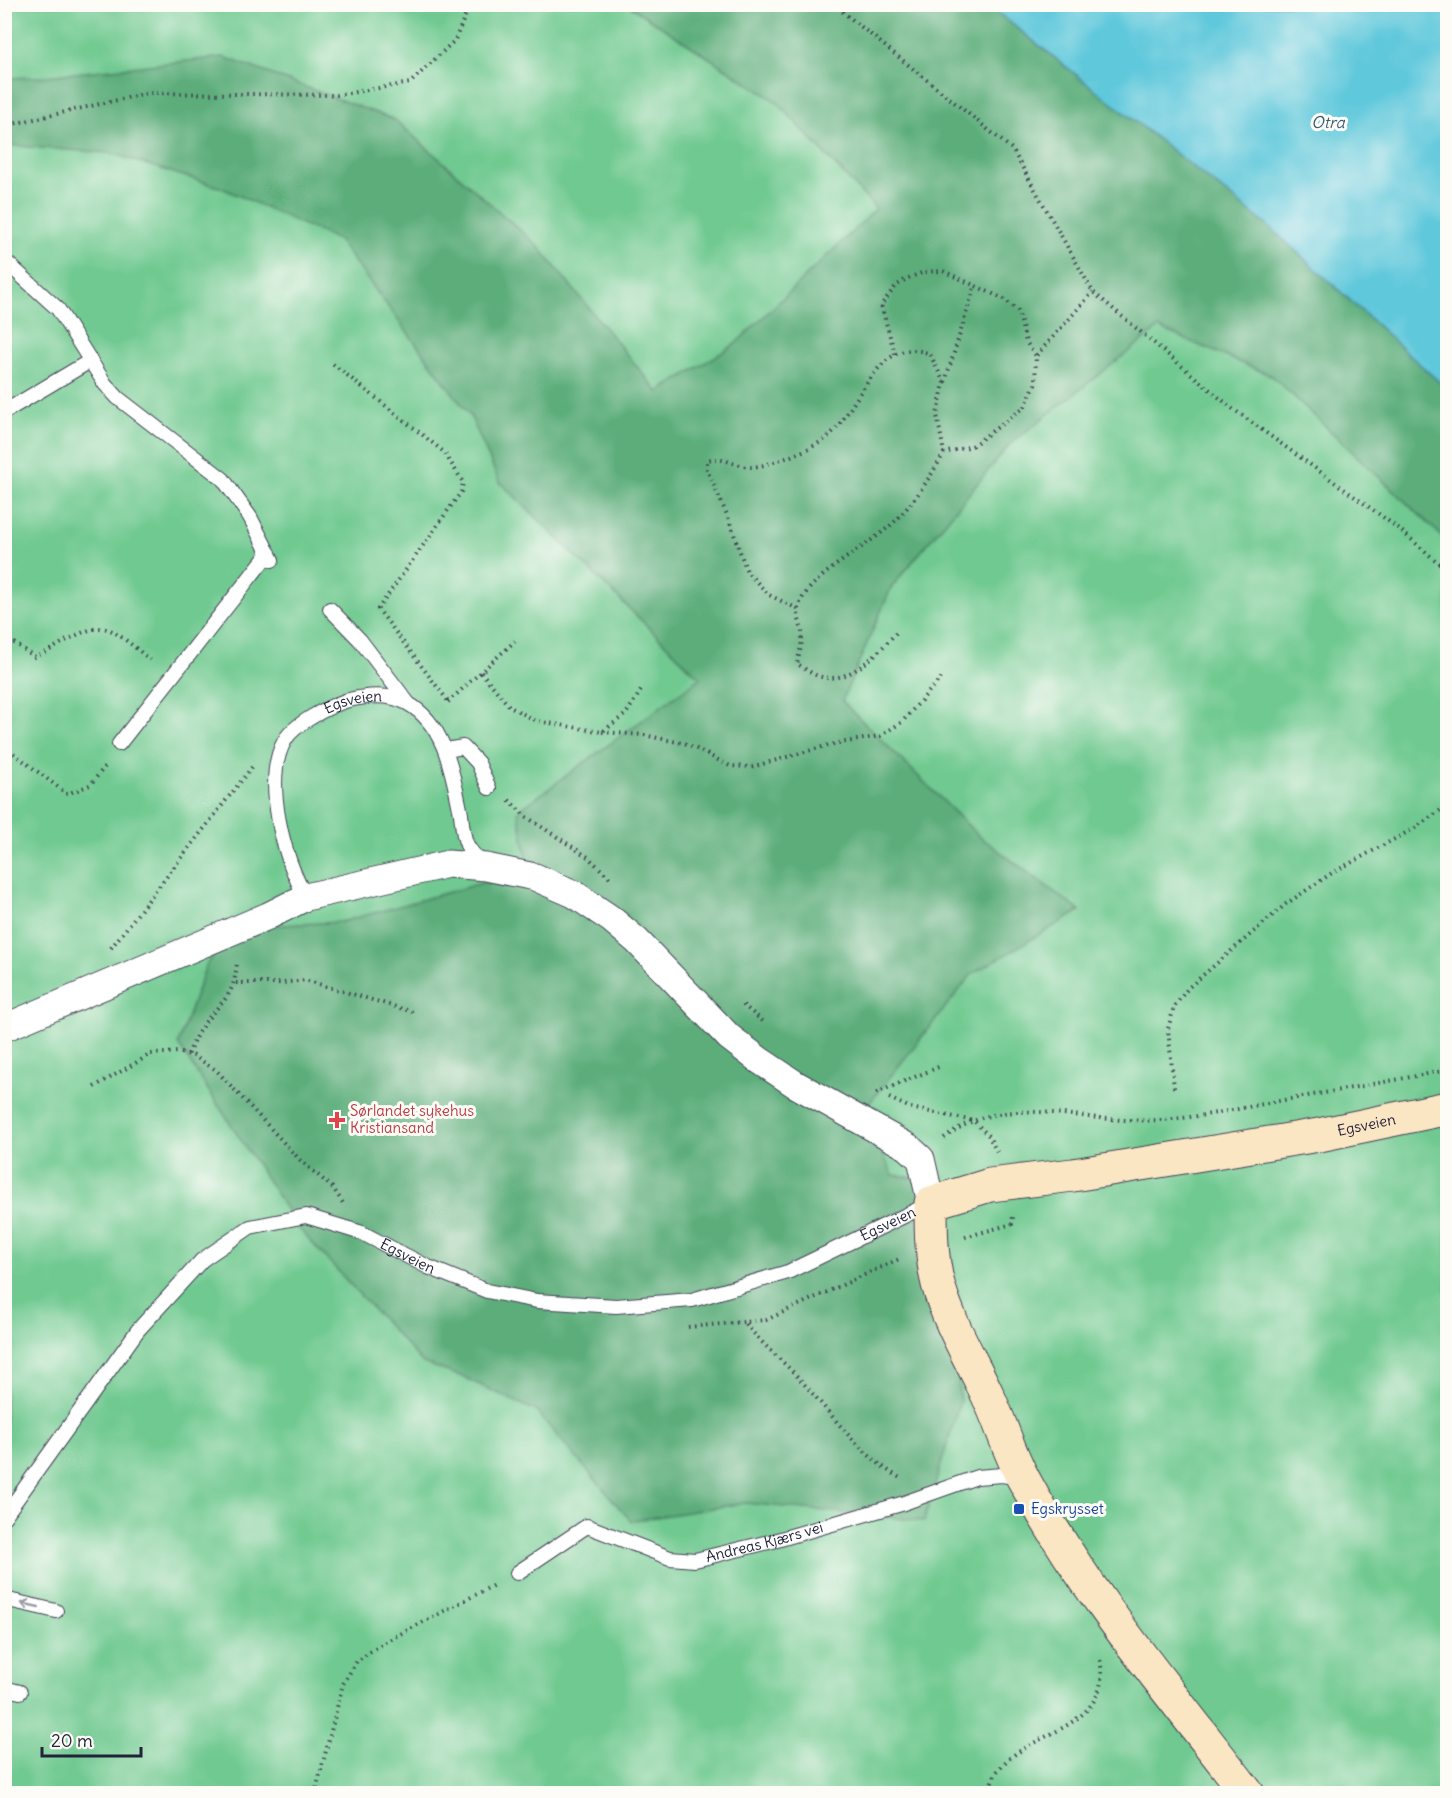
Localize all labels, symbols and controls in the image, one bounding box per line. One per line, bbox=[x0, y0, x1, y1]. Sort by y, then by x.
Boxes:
water label: Otra bbox=[1311, 112, 1345, 132]
street label: Egsveien bbox=[321, 686, 382, 718]
place label: Sørlandet sykehus Kristiansand bbox=[350, 1101, 474, 1137]
street label: Egsveien bbox=[1335, 1109, 1398, 1140]
marker: Sørlandet sykehus Kristiansand bbox=[328, 1111, 346, 1129]
street label: Egsveien bbox=[857, 1202, 919, 1245]
street label: Egsveien bbox=[377, 1234, 438, 1278]
place label: Egskrysset bbox=[1031, 1499, 1104, 1518]
marker: Egskrysset bbox=[1012, 1502, 1026, 1516]
street label: Andreas Kjærs vei bbox=[704, 1517, 825, 1566]
one-way arrow bbox=[21, 1599, 40, 1610]
scale bar bbox=[42, 1720, 141, 1758]
text: 20 m bbox=[51, 1729, 93, 1752]

